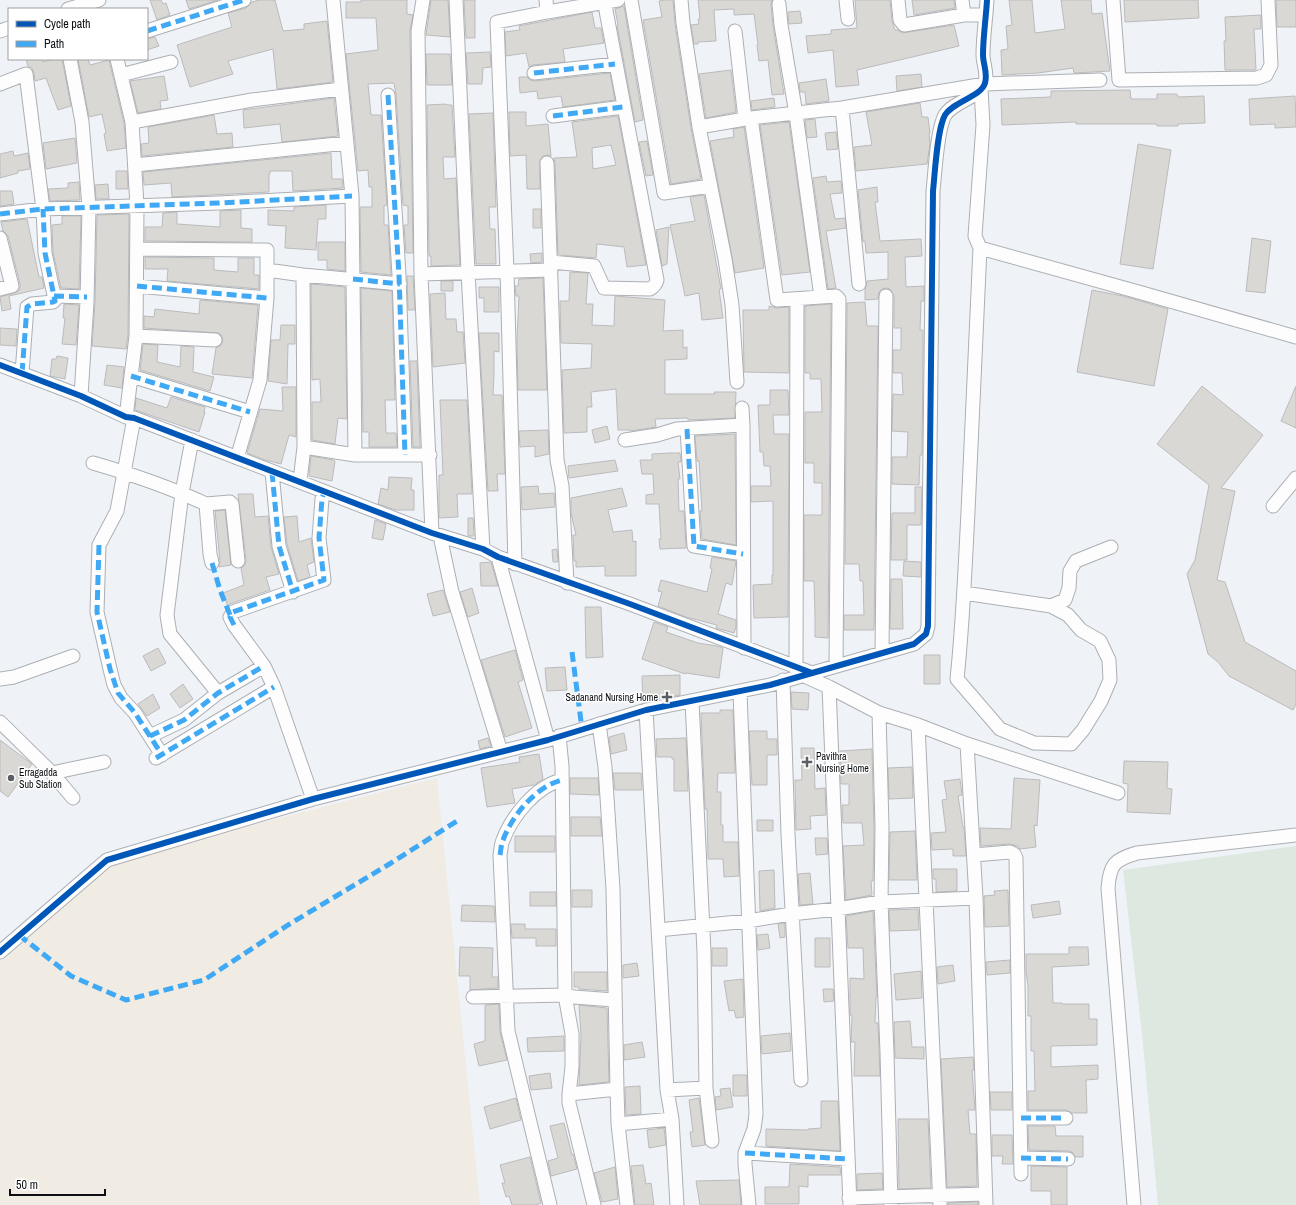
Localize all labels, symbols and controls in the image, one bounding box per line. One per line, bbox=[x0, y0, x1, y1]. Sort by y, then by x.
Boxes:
legend bbox=[8, 8, 148, 60]
text: Cycle path bbox=[44, 16, 91, 32]
text: Path bbox=[44, 36, 64, 52]
place label: Sadanand Nursing Home bbox=[565, 691, 658, 704]
marker: Sadanand Nursing Home bbox=[661, 691, 673, 703]
place label: Pavithra Nursing Home bbox=[816, 750, 869, 775]
marker: Pavithra Nursing Home bbox=[801, 756, 813, 768]
place label: Erragadda Sub Station bbox=[19, 766, 62, 791]
marker: Erragadda Sub Station bbox=[6, 773, 16, 783]
scale bar bbox=[10, 1171, 105, 1197]
text: 50 m bbox=[16, 1177, 38, 1193]

